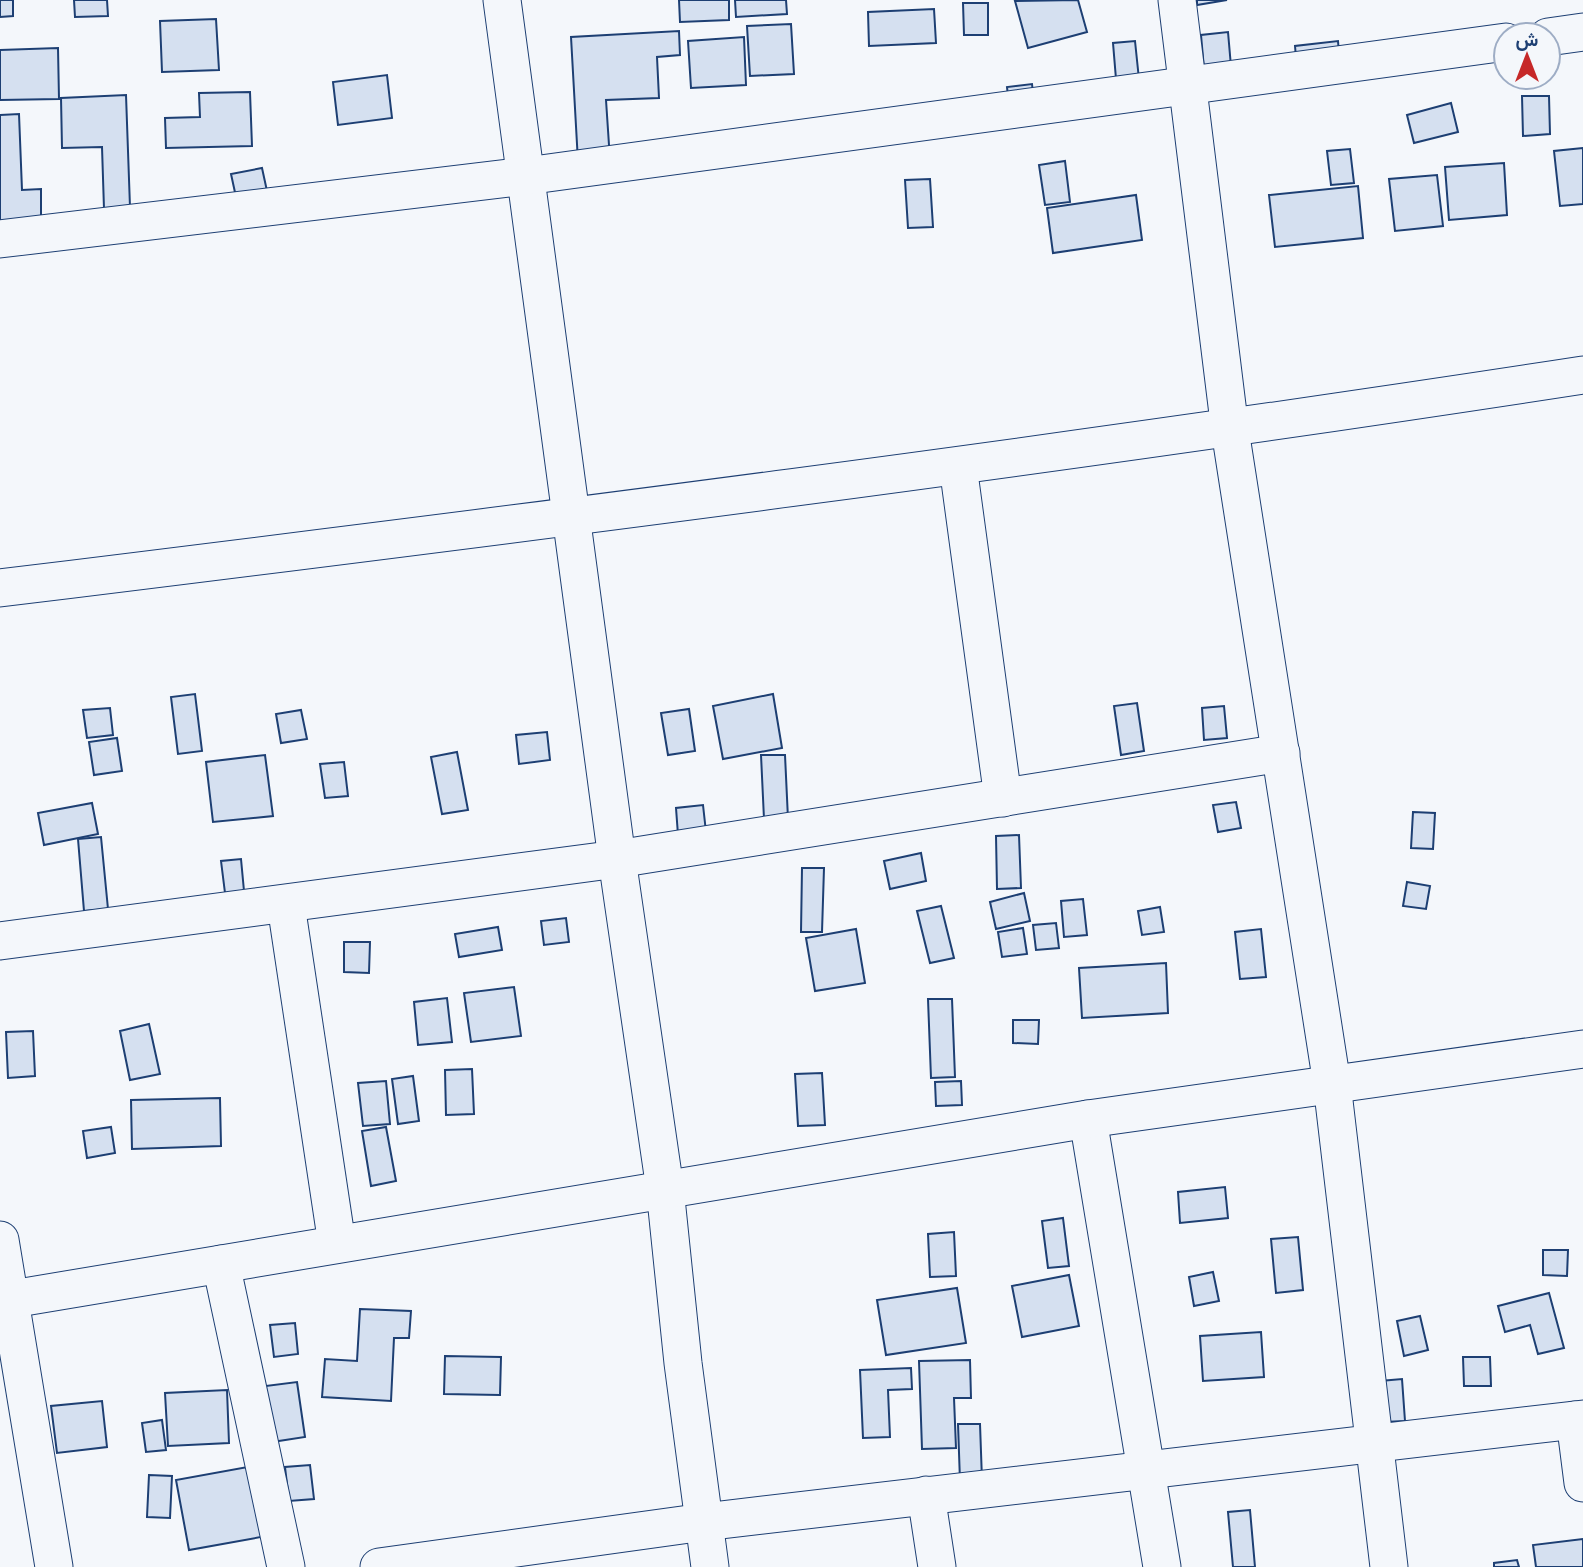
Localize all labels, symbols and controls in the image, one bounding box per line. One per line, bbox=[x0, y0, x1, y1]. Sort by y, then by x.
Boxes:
north arrow bbox=[1492, 21, 1562, 91]
text: ش bbox=[1516, 24, 1539, 53]

